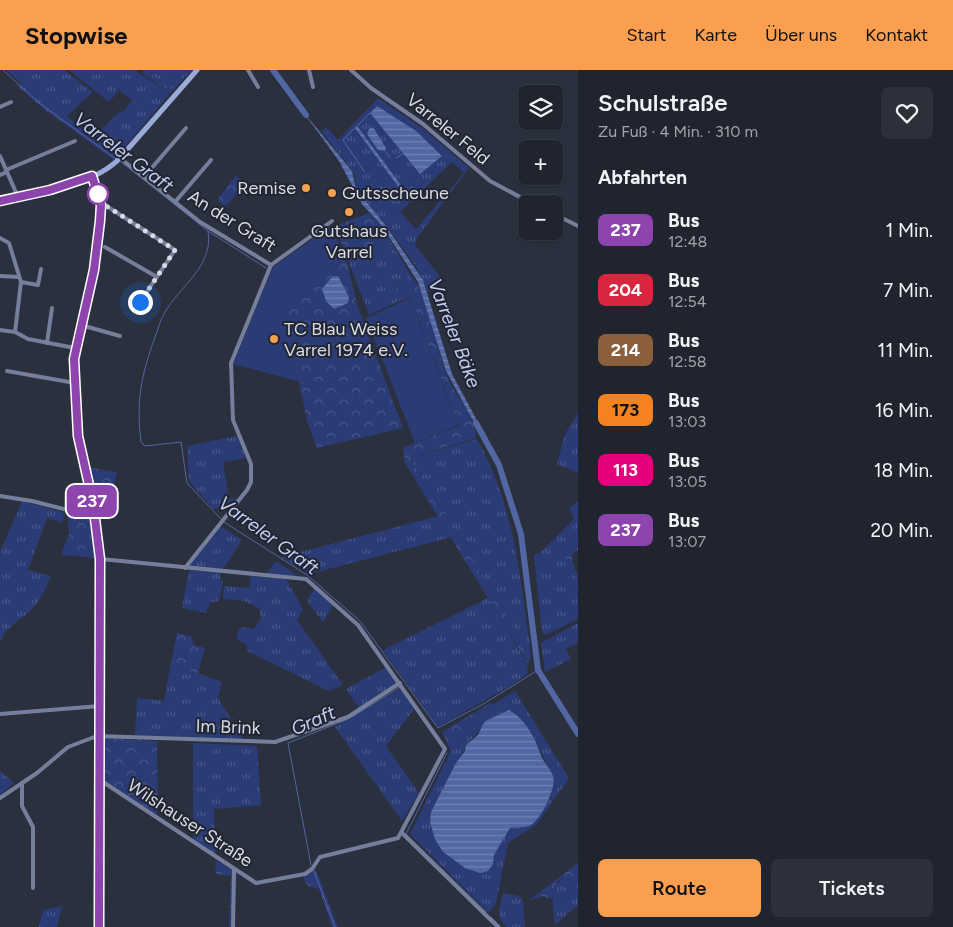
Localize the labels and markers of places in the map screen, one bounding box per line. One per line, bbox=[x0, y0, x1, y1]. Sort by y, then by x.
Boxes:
place label: Remise bbox=[237, 177, 296, 199]
marker: Remise bbox=[300, 182, 312, 194]
place label: Gutsscheune bbox=[342, 182, 449, 204]
unlabelled marker bbox=[87, 183, 109, 205]
marker: Gutsscheune bbox=[326, 187, 338, 199]
marker: Gutshaus Varrel bbox=[343, 206, 355, 218]
place label: Gutshaus Varrel bbox=[311, 220, 387, 263]
place label: TC Blau Weiss Varrel 1974 e.V. bbox=[284, 318, 408, 361]
marker: TC Blau Weiss Varrel 1974 e.V. bbox=[268, 333, 280, 345]

